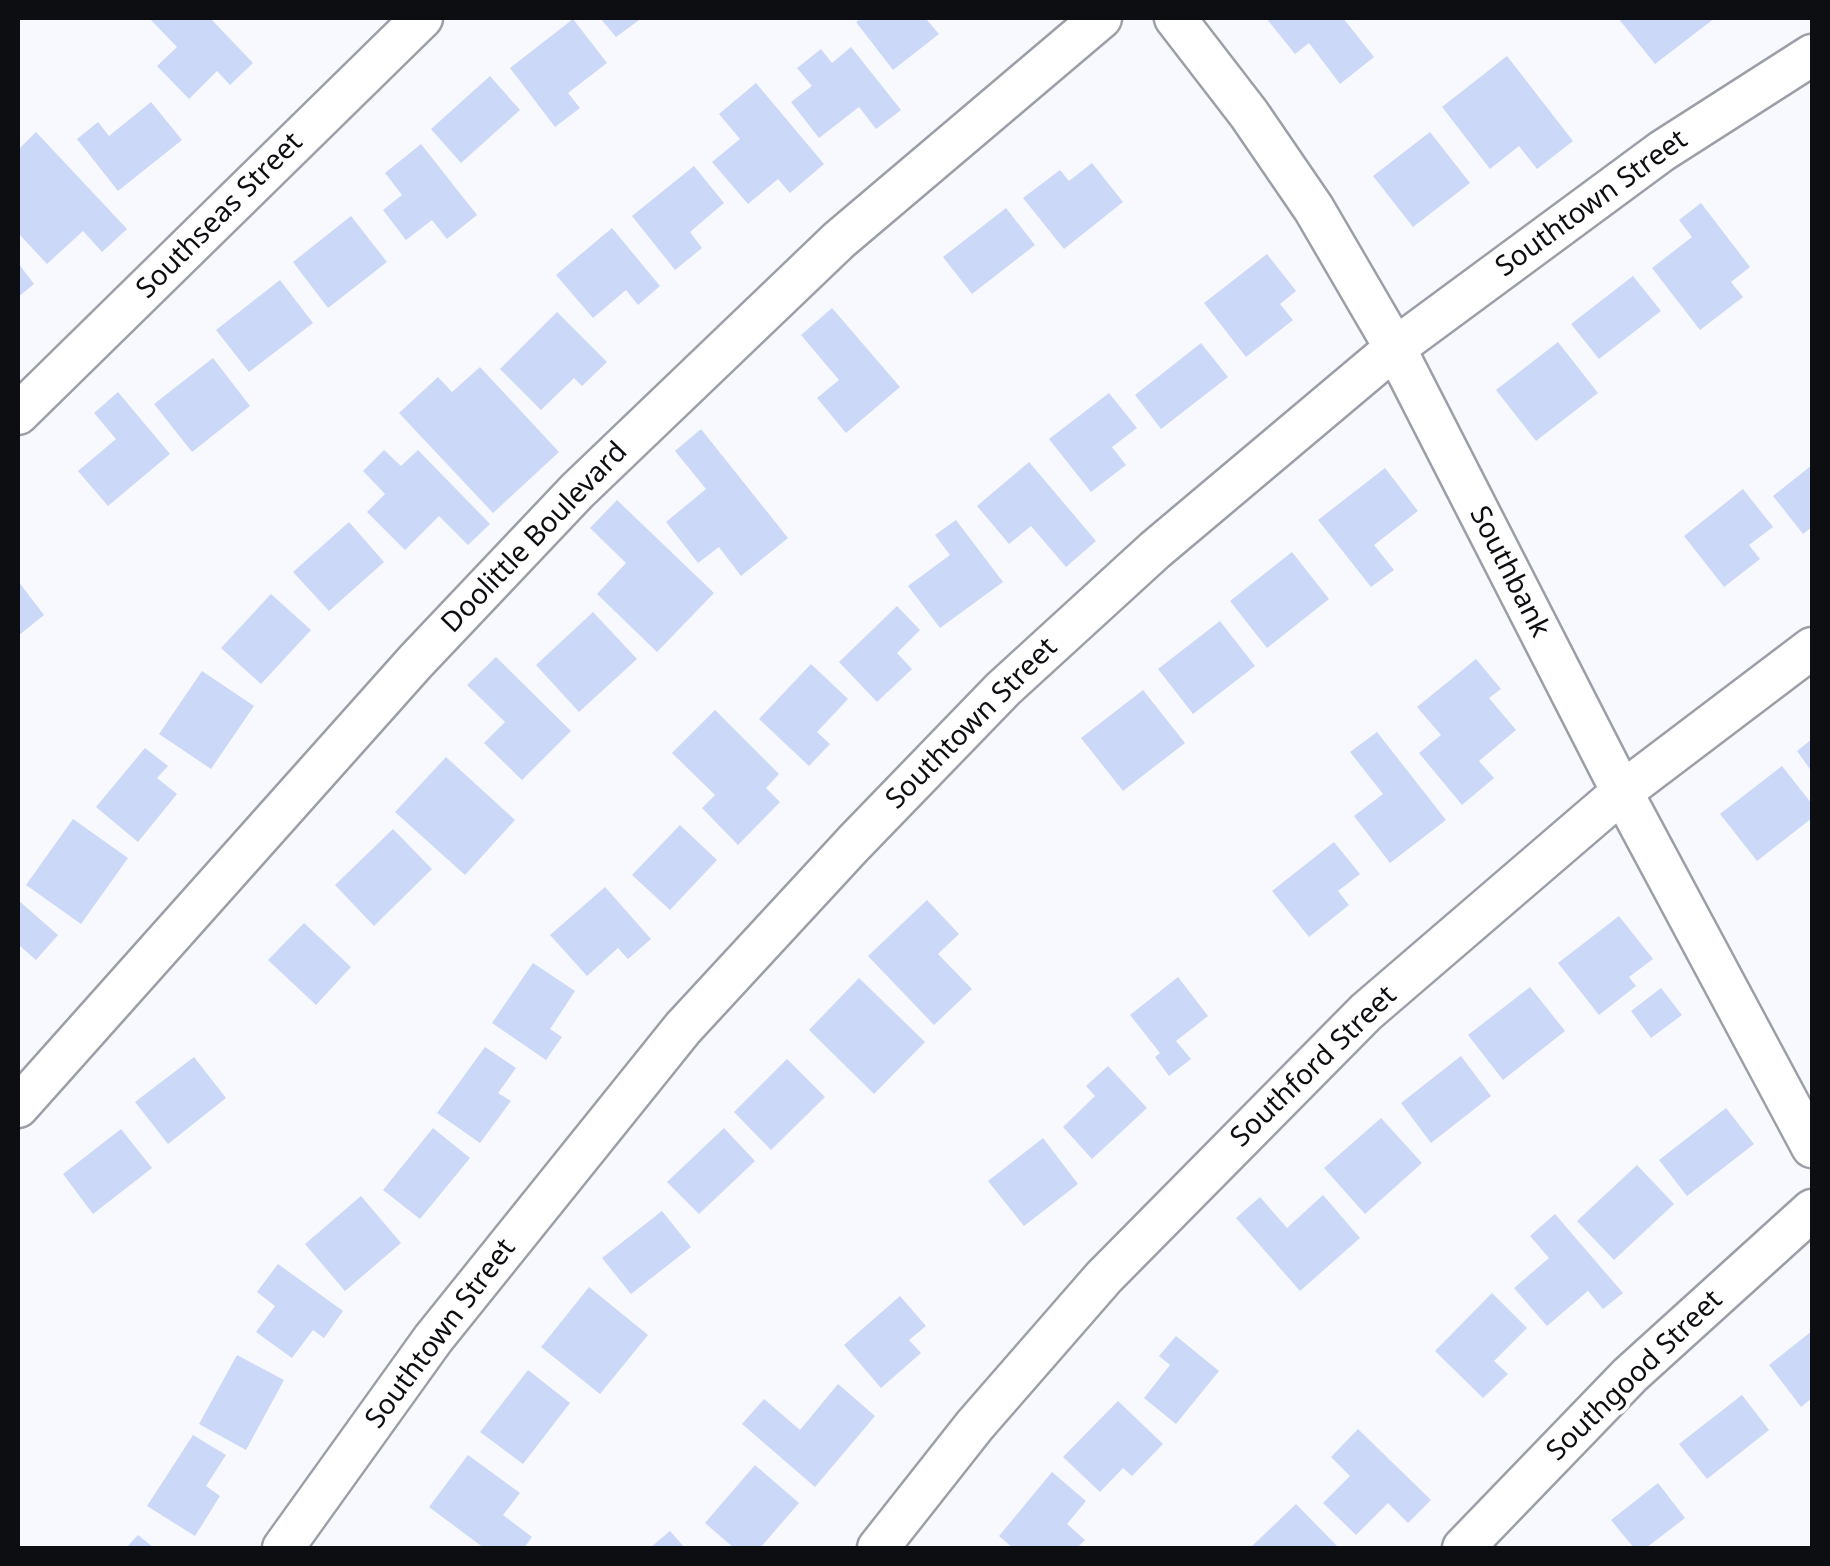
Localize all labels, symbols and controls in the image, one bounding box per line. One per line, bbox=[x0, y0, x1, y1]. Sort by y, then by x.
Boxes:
street label: Southtown Street bbox=[1490, 123, 1694, 285]
street label: Southseas Street bbox=[130, 126, 310, 306]
street label: Doolittle Boulevard bbox=[435, 436, 635, 640]
street label: Southbank bbox=[1462, 501, 1556, 643]
street label: Southtown Street bbox=[879, 631, 1065, 817]
street label: Southford Street bbox=[1224, 979, 1404, 1155]
street label: Southtown Street bbox=[359, 1233, 523, 1435]
street label: Southgood Street bbox=[1540, 1284, 1730, 1468]

